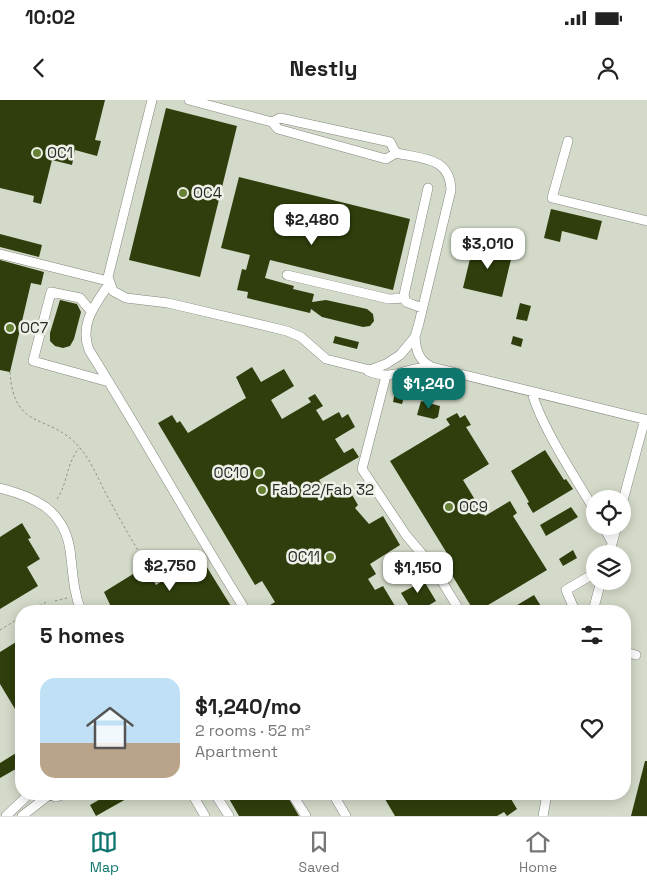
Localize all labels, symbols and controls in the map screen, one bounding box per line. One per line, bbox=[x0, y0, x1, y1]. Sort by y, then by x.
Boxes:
text: 10:02 bbox=[25, 5, 75, 30]
icon: back bbox=[25, 54, 53, 82]
text: Nestly bbox=[289, 54, 358, 82]
icon: person bbox=[594, 54, 622, 82]
place label: OC1 bbox=[47, 143, 73, 162]
marker: OC1 bbox=[31, 147, 43, 159]
place label: OC4 bbox=[193, 183, 222, 202]
marker: OC4 bbox=[177, 187, 189, 199]
pin: $2,480 bbox=[271, 204, 353, 246]
text: $2,480 bbox=[285, 209, 339, 230]
pin: $3,010 bbox=[447, 228, 529, 270]
text: $3,010 bbox=[462, 233, 514, 254]
place label: OC7 bbox=[20, 318, 48, 337]
marker: OC7 bbox=[4, 322, 16, 334]
pin: $1,240 bbox=[388, 368, 470, 410]
text: $1,240 bbox=[403, 373, 455, 394]
place label: OC10 bbox=[213, 463, 249, 482]
marker: OC10 bbox=[253, 467, 265, 479]
place label: Fab 22/Fab 32 bbox=[272, 480, 374, 499]
marker: Fab 22/Fab 32 bbox=[256, 484, 268, 496]
map controls bbox=[586, 490, 631, 590]
button: locate bbox=[586, 490, 631, 535]
place label: OC9 bbox=[459, 497, 488, 516]
marker: OC9 bbox=[443, 501, 455, 513]
button: layers bbox=[586, 545, 631, 590]
place label: OC11 bbox=[288, 547, 320, 566]
pin: $2,750 bbox=[129, 550, 211, 592]
marker: OC11 bbox=[324, 551, 336, 563]
pin: $1,150 bbox=[377, 552, 459, 594]
text: $2,750 bbox=[144, 555, 196, 576]
text: $1,150 bbox=[394, 557, 442, 578]
icon: filters bbox=[578, 621, 606, 649]
text: 5 homes bbox=[40, 622, 125, 649]
text: $1,240/mo bbox=[195, 693, 301, 720]
icon: home bbox=[80, 698, 140, 758]
icon: heart bbox=[578, 714, 606, 742]
text: 2 rooms · 52 m² bbox=[195, 720, 311, 741]
text: Apartment bbox=[195, 741, 278, 762]
tab: Map bbox=[90, 828, 119, 876]
tab: Saved bbox=[299, 828, 339, 876]
tab: Home bbox=[519, 828, 557, 876]

